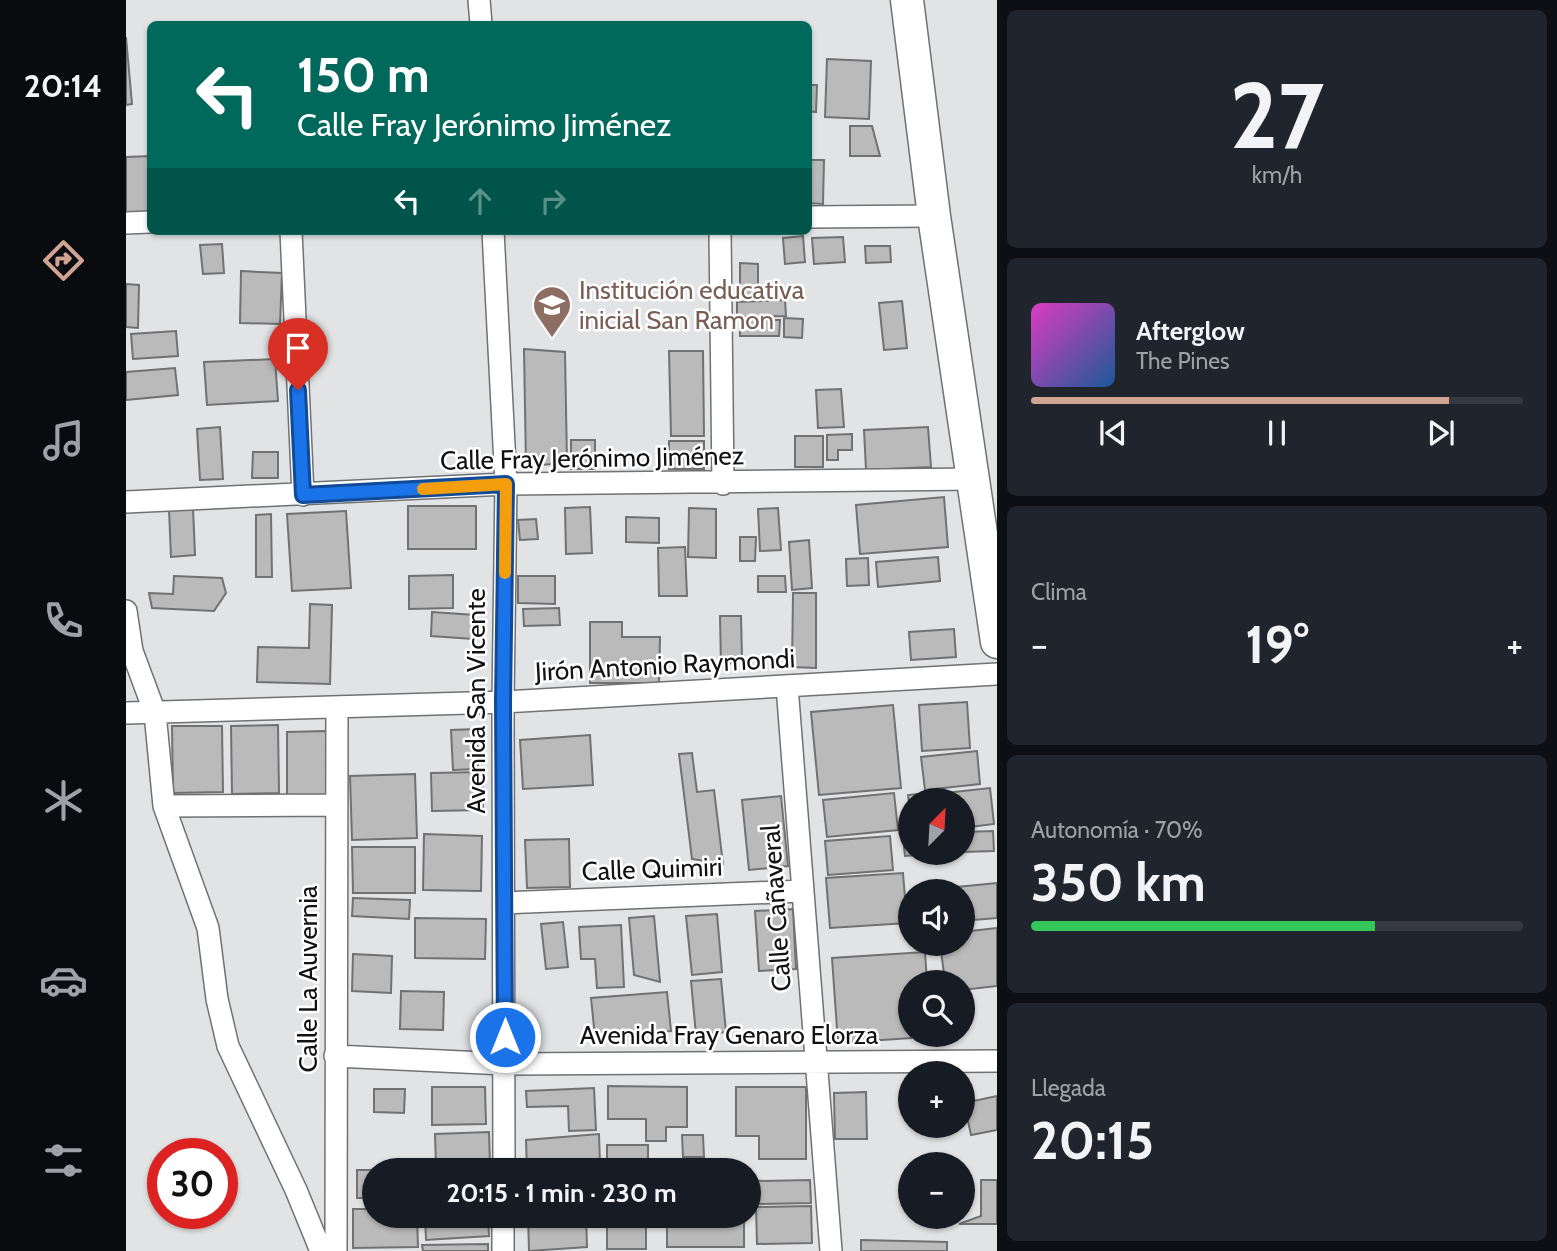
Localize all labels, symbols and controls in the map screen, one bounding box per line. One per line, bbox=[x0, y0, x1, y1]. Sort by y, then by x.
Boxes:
text: 150 m bbox=[297, 45, 430, 104]
icon: left bbox=[182, 49, 273, 140]
text: 27 bbox=[1230, 60, 1324, 171]
text: 20:14 bbox=[24, 66, 102, 105]
text: Calle Fray Jerónimo Jiménez bbox=[297, 105, 671, 144]
text: km/h bbox=[1252, 161, 1302, 189]
icon: left bbox=[388, 182, 426, 220]
icon: ahead bbox=[461, 182, 499, 220]
icon: right bbox=[534, 182, 572, 220]
icon: directions bbox=[39, 236, 88, 285]
place label: Institución educativa inicial San Ramon bbox=[579, 274, 805, 336]
school or university icon: Institución educativa inicial San Ramon bbox=[531, 284, 573, 339]
text: Afterglow bbox=[1136, 315, 1245, 347]
pin bbox=[268, 318, 328, 390]
icon: arrive bbox=[279, 329, 317, 367]
text: The Pines bbox=[1136, 347, 1230, 375]
icon: previous bbox=[1094, 414, 1132, 452]
icon: pause bbox=[1258, 414, 1296, 452]
icon: next bbox=[1422, 414, 1460, 452]
icon: music bbox=[39, 416, 88, 465]
street label: Calle Fray Jerónimo Jiménez bbox=[440, 439, 744, 477]
text: Clima bbox=[1031, 578, 1087, 606]
street label: Avenida San Vicente bbox=[460, 588, 492, 814]
icon: phone bbox=[39, 596, 88, 645]
text: 19° bbox=[1245, 613, 1309, 676]
text: − bbox=[1031, 621, 1048, 668]
text: + bbox=[1506, 621, 1523, 668]
street label: Jirón Antonio Raymondi bbox=[533, 642, 796, 688]
icon: climate bbox=[39, 776, 88, 825]
north arrow bbox=[898, 788, 975, 864]
map controls bbox=[898, 788, 975, 1229]
text: Autonomía · 70% bbox=[1031, 816, 1203, 844]
street label: Calle Cañaveral bbox=[754, 823, 798, 993]
street label: Calle Quimiri bbox=[581, 851, 723, 887]
text: 350 km bbox=[1031, 851, 1206, 914]
button: sound bbox=[898, 879, 975, 956]
street label: Calle La Auvernia bbox=[292, 885, 324, 1073]
icon: car bbox=[39, 956, 88, 1005]
button: search bbox=[898, 970, 975, 1047]
position arrow bbox=[468, 1000, 542, 1074]
street label: Avenida Fray Genaro Elorza bbox=[580, 1019, 879, 1051]
button: + bbox=[898, 1061, 975, 1138]
text: Llegada bbox=[1031, 1074, 1106, 1102]
text: 20:15 bbox=[1031, 1109, 1154, 1172]
icon: filters bbox=[39, 1136, 88, 1185]
speed limit sign: 30 bbox=[147, 1138, 238, 1229]
button: − bbox=[898, 1152, 975, 1229]
text: 20:15 · 1 min · 230 m bbox=[446, 1177, 677, 1209]

